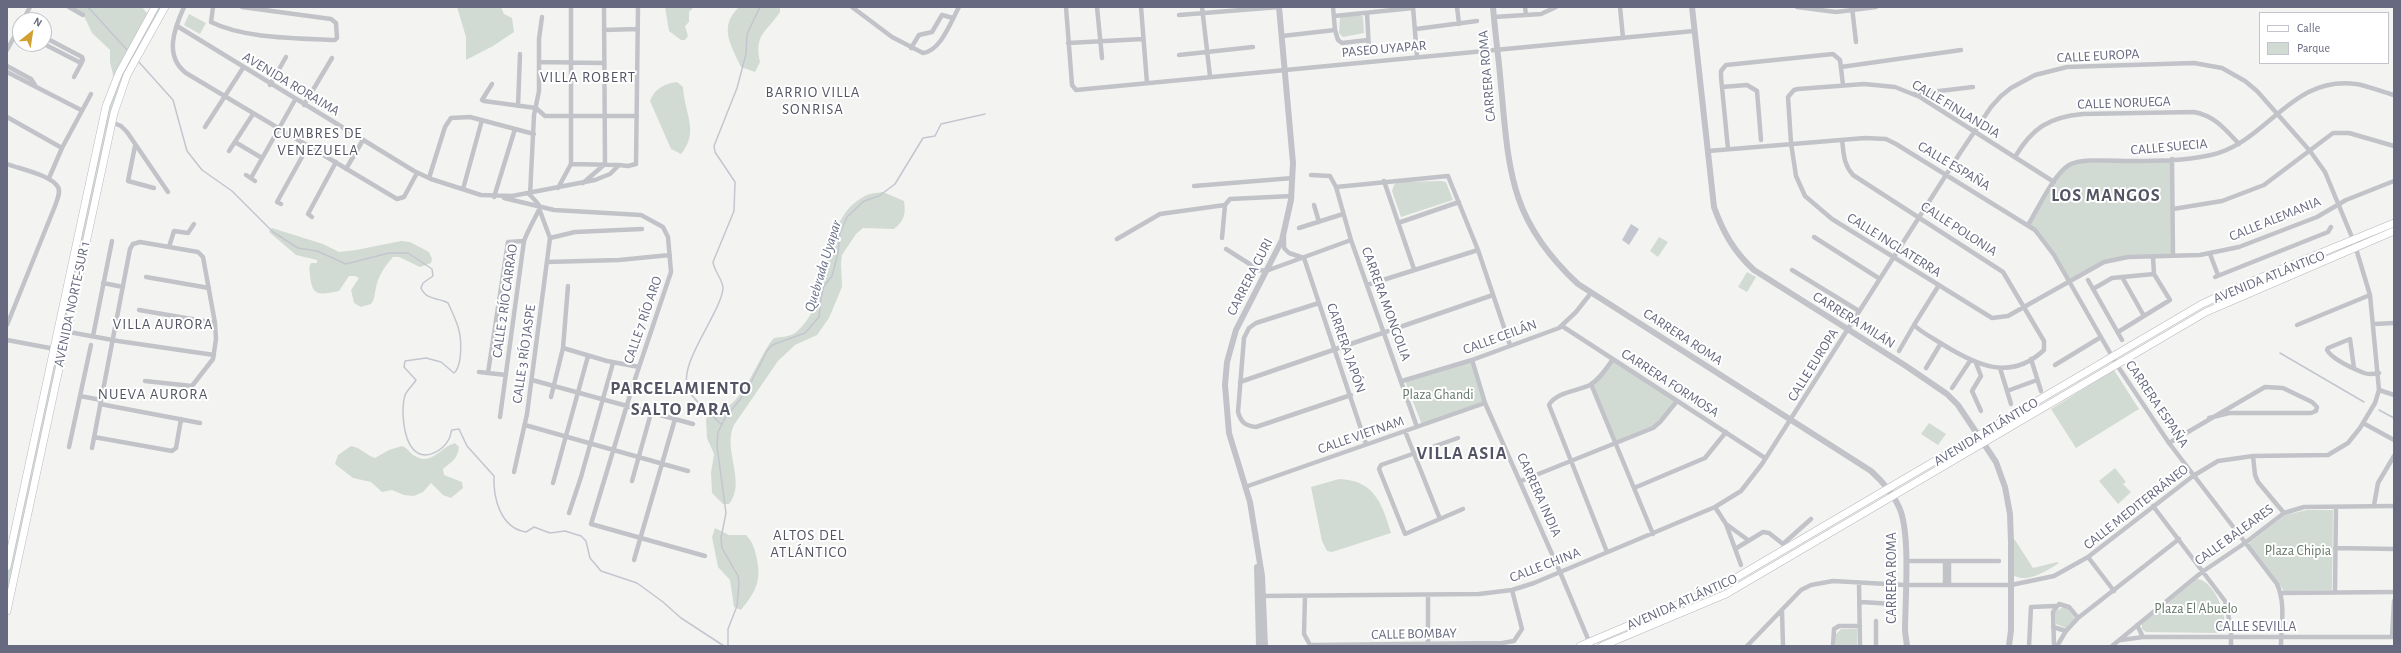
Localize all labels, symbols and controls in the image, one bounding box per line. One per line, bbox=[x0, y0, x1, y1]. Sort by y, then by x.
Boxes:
north arrow bbox=[12, 12, 52, 52]
legend bbox=[2259, 12, 2389, 64]
text: N bbox=[32, 15, 44, 29]
text: Calle bbox=[2297, 22, 2320, 34]
street label: CARRERA ROMA bbox=[1475, 30, 1499, 122]
street label: PASEO UYAPAR bbox=[1341, 37, 1427, 61]
text: Parque bbox=[2297, 42, 2330, 54]
street label: CALLE EUROPA bbox=[2056, 45, 2140, 67]
street label: AVENIDA RORAIMA bbox=[239, 48, 343, 120]
district label: VILLA ROBERT bbox=[540, 68, 636, 86]
street label: CALLE FINLANDIA bbox=[1909, 76, 2003, 142]
district label: BARRIO VILLA SONRISA bbox=[766, 83, 860, 118]
street label: CALLE NORUEGA bbox=[2077, 93, 2171, 113]
district label: CUMBRES DE VENEZUELA bbox=[273, 124, 363, 159]
street label: CALLE SUECIA bbox=[2130, 135, 2208, 159]
street label: CALLE ESPAÑA bbox=[1915, 138, 1993, 194]
district label: LOS MANGOS bbox=[2051, 185, 2161, 207]
street label: CALLE ALEMANIA bbox=[2227, 193, 2323, 245]
street label: CALLE POLONIA bbox=[1918, 198, 2000, 260]
street label: CALLE INGLATERRA bbox=[1844, 209, 1944, 281]
water label: Quebrada Uyapar bbox=[801, 218, 845, 314]
street label: CARRERA GURI bbox=[1223, 236, 1277, 318]
street label: AVENIDA NORTE-SUR 1 bbox=[50, 240, 94, 368]
street label: CALLE 2 RÍO CARRAO bbox=[489, 243, 521, 359]
street label: CARRERA MONGOLIA bbox=[1358, 245, 1414, 363]
street label: AVENIDA ATLÁNTICO bbox=[2211, 247, 2327, 307]
street label: CALLE 7 RÍO ARO bbox=[620, 274, 666, 366]
street label: CARRERA MILÁN bbox=[1810, 288, 1898, 352]
street label: CARRERA JAPÓN bbox=[1323, 301, 1369, 395]
street label: CALLE 3 RÍO JASPE bbox=[509, 303, 539, 405]
street label: CARRERA ROMA bbox=[1640, 305, 1726, 369]
district label: VILLA AURORA bbox=[113, 315, 213, 333]
street label: CALLE CEILÁN bbox=[1461, 316, 1539, 358]
street label: CALLE EUROPA bbox=[1784, 325, 1842, 405]
street label: CARRERA FORMOSA bbox=[1618, 345, 1722, 421]
street label: CARRERA ESPAÑA bbox=[2122, 357, 2192, 451]
district label: PARCELAMIENTO SALTO PARA bbox=[610, 378, 752, 420]
district label: NUEVA AURORA bbox=[98, 385, 208, 403]
park label: Plaza Ghandi bbox=[1402, 387, 1474, 403]
street label: AVENIDA ATLÁNTICO bbox=[1931, 394, 2041, 470]
street label: CALLE VIETNAM bbox=[1316, 412, 1406, 458]
district label: VILLA ASIA bbox=[1417, 443, 1507, 465]
street label: CARRERA INDIA bbox=[1513, 450, 1565, 540]
street label: CALLE MEDITERRÁNEO bbox=[2080, 461, 2192, 553]
street label: CALLE BALEARES bbox=[2191, 501, 2277, 569]
district label: ALTOS DEL ATLÁNTICO bbox=[770, 526, 848, 561]
street label: CARRERA ROMA bbox=[1884, 532, 1900, 624]
park label: Plaza Chipia bbox=[2265, 543, 2331, 559]
street label: CALLE CHINA bbox=[1507, 544, 1583, 586]
street label: AVENIDA ATLÁNTICO bbox=[1624, 570, 1740, 634]
park label: Plaza El Abuelo bbox=[2154, 601, 2238, 617]
street label: CALLE SEVILLA bbox=[2216, 619, 2296, 635]
street label: CALLE BOMBAY bbox=[1371, 625, 1457, 643]

